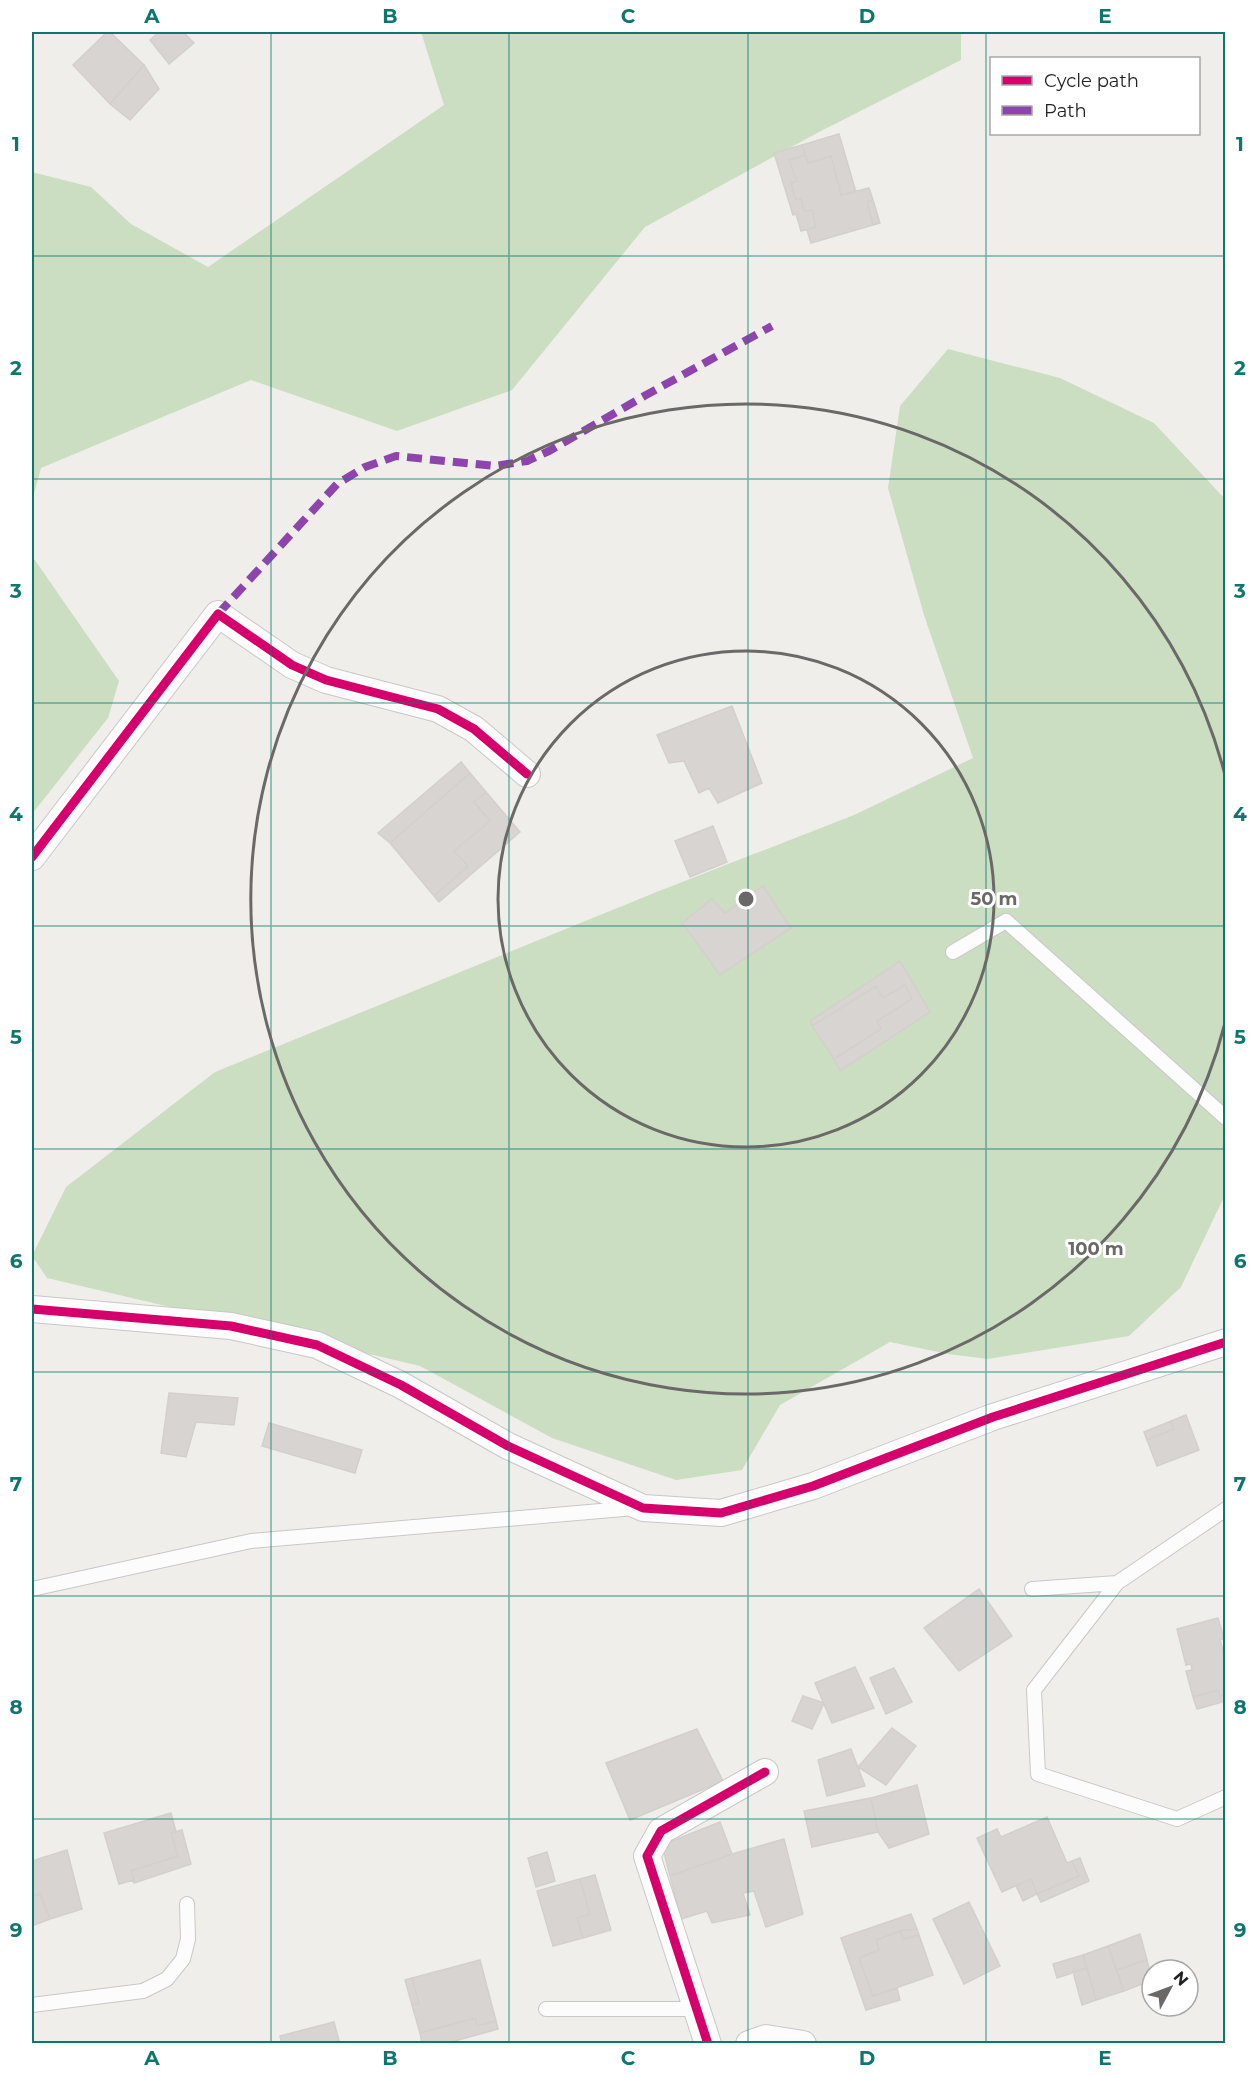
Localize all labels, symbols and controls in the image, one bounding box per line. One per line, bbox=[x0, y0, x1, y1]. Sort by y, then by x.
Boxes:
text: A bbox=[143, 4, 160, 28]
text: B bbox=[382, 4, 398, 28]
text: C bbox=[621, 4, 636, 28]
text: D bbox=[859, 4, 875, 28]
text: E bbox=[1098, 4, 1112, 28]
legend bbox=[990, 57, 1200, 135]
text: Cycle path bbox=[1044, 70, 1139, 92]
text: Path bbox=[1044, 100, 1087, 122]
text: 1 bbox=[12, 132, 20, 156]
text: 1 bbox=[1236, 132, 1244, 156]
text: 2 bbox=[10, 356, 22, 380]
text: 2 bbox=[1234, 356, 1246, 380]
text: 3 bbox=[9, 579, 22, 603]
text: 3 bbox=[1233, 579, 1246, 603]
text: 4 bbox=[9, 802, 23, 826]
text: 4 bbox=[1233, 802, 1247, 826]
text: 50 m bbox=[971, 888, 1017, 910]
centre of rings bbox=[736, 889, 756, 909]
text: 5 bbox=[10, 1025, 22, 1049]
text: 5 bbox=[1234, 1025, 1246, 1049]
text: 100 m bbox=[1068, 1238, 1124, 1260]
text: 6 bbox=[10, 1249, 23, 1273]
text: 6 bbox=[1234, 1249, 1247, 1273]
text: 7 bbox=[10, 1472, 22, 1496]
text: 7 bbox=[1234, 1472, 1246, 1496]
text: 8 bbox=[9, 1695, 23, 1719]
text: 8 bbox=[1233, 1695, 1247, 1719]
text: 9 bbox=[10, 1918, 22, 1942]
text: 9 bbox=[1234, 1918, 1246, 1942]
north arrow bbox=[1140, 1958, 1200, 2018]
text: N bbox=[1170, 1967, 1192, 1990]
text: A bbox=[143, 2046, 160, 2070]
text: B bbox=[382, 2046, 398, 2070]
text: C bbox=[621, 2046, 636, 2070]
text: D bbox=[859, 2046, 875, 2070]
text: E bbox=[1098, 2046, 1112, 2070]

